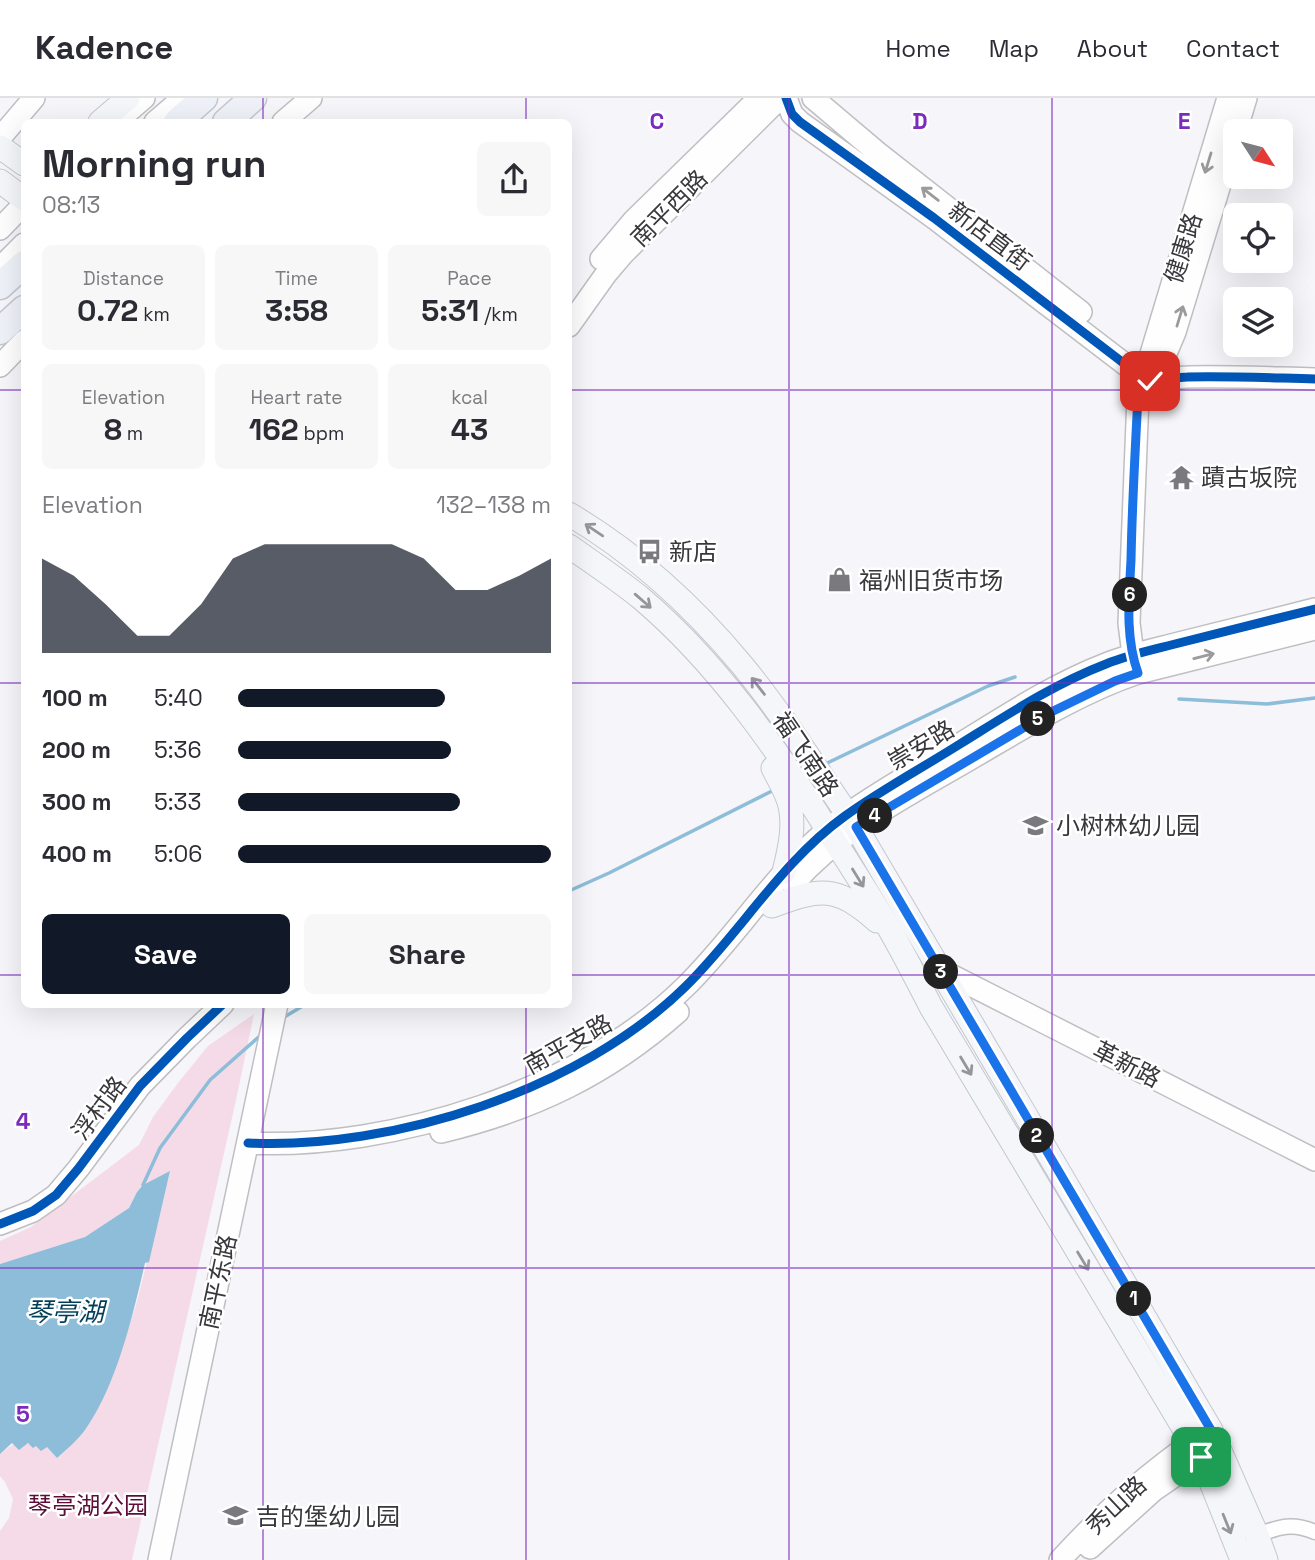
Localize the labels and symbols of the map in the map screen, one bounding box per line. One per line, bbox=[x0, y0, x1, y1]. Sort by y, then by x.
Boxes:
text: C bbox=[650, 106, 664, 136]
text: D bbox=[912, 106, 928, 136]
text: E bbox=[1178, 106, 1190, 136]
north arrow bbox=[1223, 119, 1293, 189]
one-way arrow bbox=[1201, 152, 1214, 174]
street label: 南平西路 bbox=[624, 163, 714, 253]
one-way arrow bbox=[921, 186, 940, 201]
street label: 新店直街 bbox=[942, 195, 1038, 277]
street label: 健康路 bbox=[1158, 209, 1208, 287]
one-way arrow bbox=[1174, 305, 1187, 327]
pin bbox=[1120, 351, 1180, 411]
place label: 蹟古坂院 bbox=[1201, 462, 1297, 493]
temple icon: 蹟古坂院 bbox=[1167, 463, 1195, 491]
one-way arrow bbox=[585, 523, 604, 537]
place label: 新店 bbox=[669, 536, 717, 567]
bus stop icon: 新店 bbox=[635, 537, 663, 565]
place label: 福州旧货市场 bbox=[859, 565, 1003, 596]
shop icon: 福州旧货市场 bbox=[825, 566, 853, 594]
pin: 6 bbox=[1112, 578, 1148, 612]
one-way arrow bbox=[634, 593, 652, 609]
one-way arrow bbox=[1192, 649, 1215, 662]
one-way arrow bbox=[751, 678, 766, 696]
pin: 5 bbox=[1020, 702, 1056, 736]
street label: 福飞南路 bbox=[766, 706, 846, 802]
street label: 崇安路 bbox=[882, 713, 960, 777]
pin: 4 bbox=[858, 798, 892, 834]
place label: 小树林幼儿园 bbox=[1056, 810, 1200, 841]
school or university icon: 小树林幼儿园 bbox=[1022, 811, 1050, 839]
one-way arrow bbox=[851, 867, 865, 887]
pin: 3 bbox=[923, 954, 958, 990]
street label: 南平支路 bbox=[519, 1007, 617, 1081]
street label: 革新路 bbox=[1088, 1034, 1166, 1094]
one-way arrow bbox=[959, 1055, 973, 1075]
street label: 浮村路 bbox=[65, 1070, 133, 1146]
text: 4 bbox=[16, 1106, 31, 1136]
pin: 2 bbox=[1020, 1118, 1054, 1154]
street label: 南平东路 bbox=[193, 1232, 243, 1332]
one-way arrow bbox=[1077, 1250, 1091, 1270]
pin: 1 bbox=[1116, 1282, 1152, 1316]
water label: 琴亭湖 bbox=[26, 1295, 108, 1329]
text: 5 bbox=[16, 1399, 30, 1429]
pin bbox=[1171, 1427, 1231, 1487]
street label: 秀山路 bbox=[1079, 1469, 1153, 1541]
park label: 琴亭湖公园 bbox=[28, 1490, 148, 1521]
place label: 吉的堡幼儿园 bbox=[256, 1501, 400, 1532]
school or university icon: 吉的堡幼儿园 bbox=[222, 1502, 250, 1530]
one-way arrow bbox=[1222, 1513, 1235, 1535]

